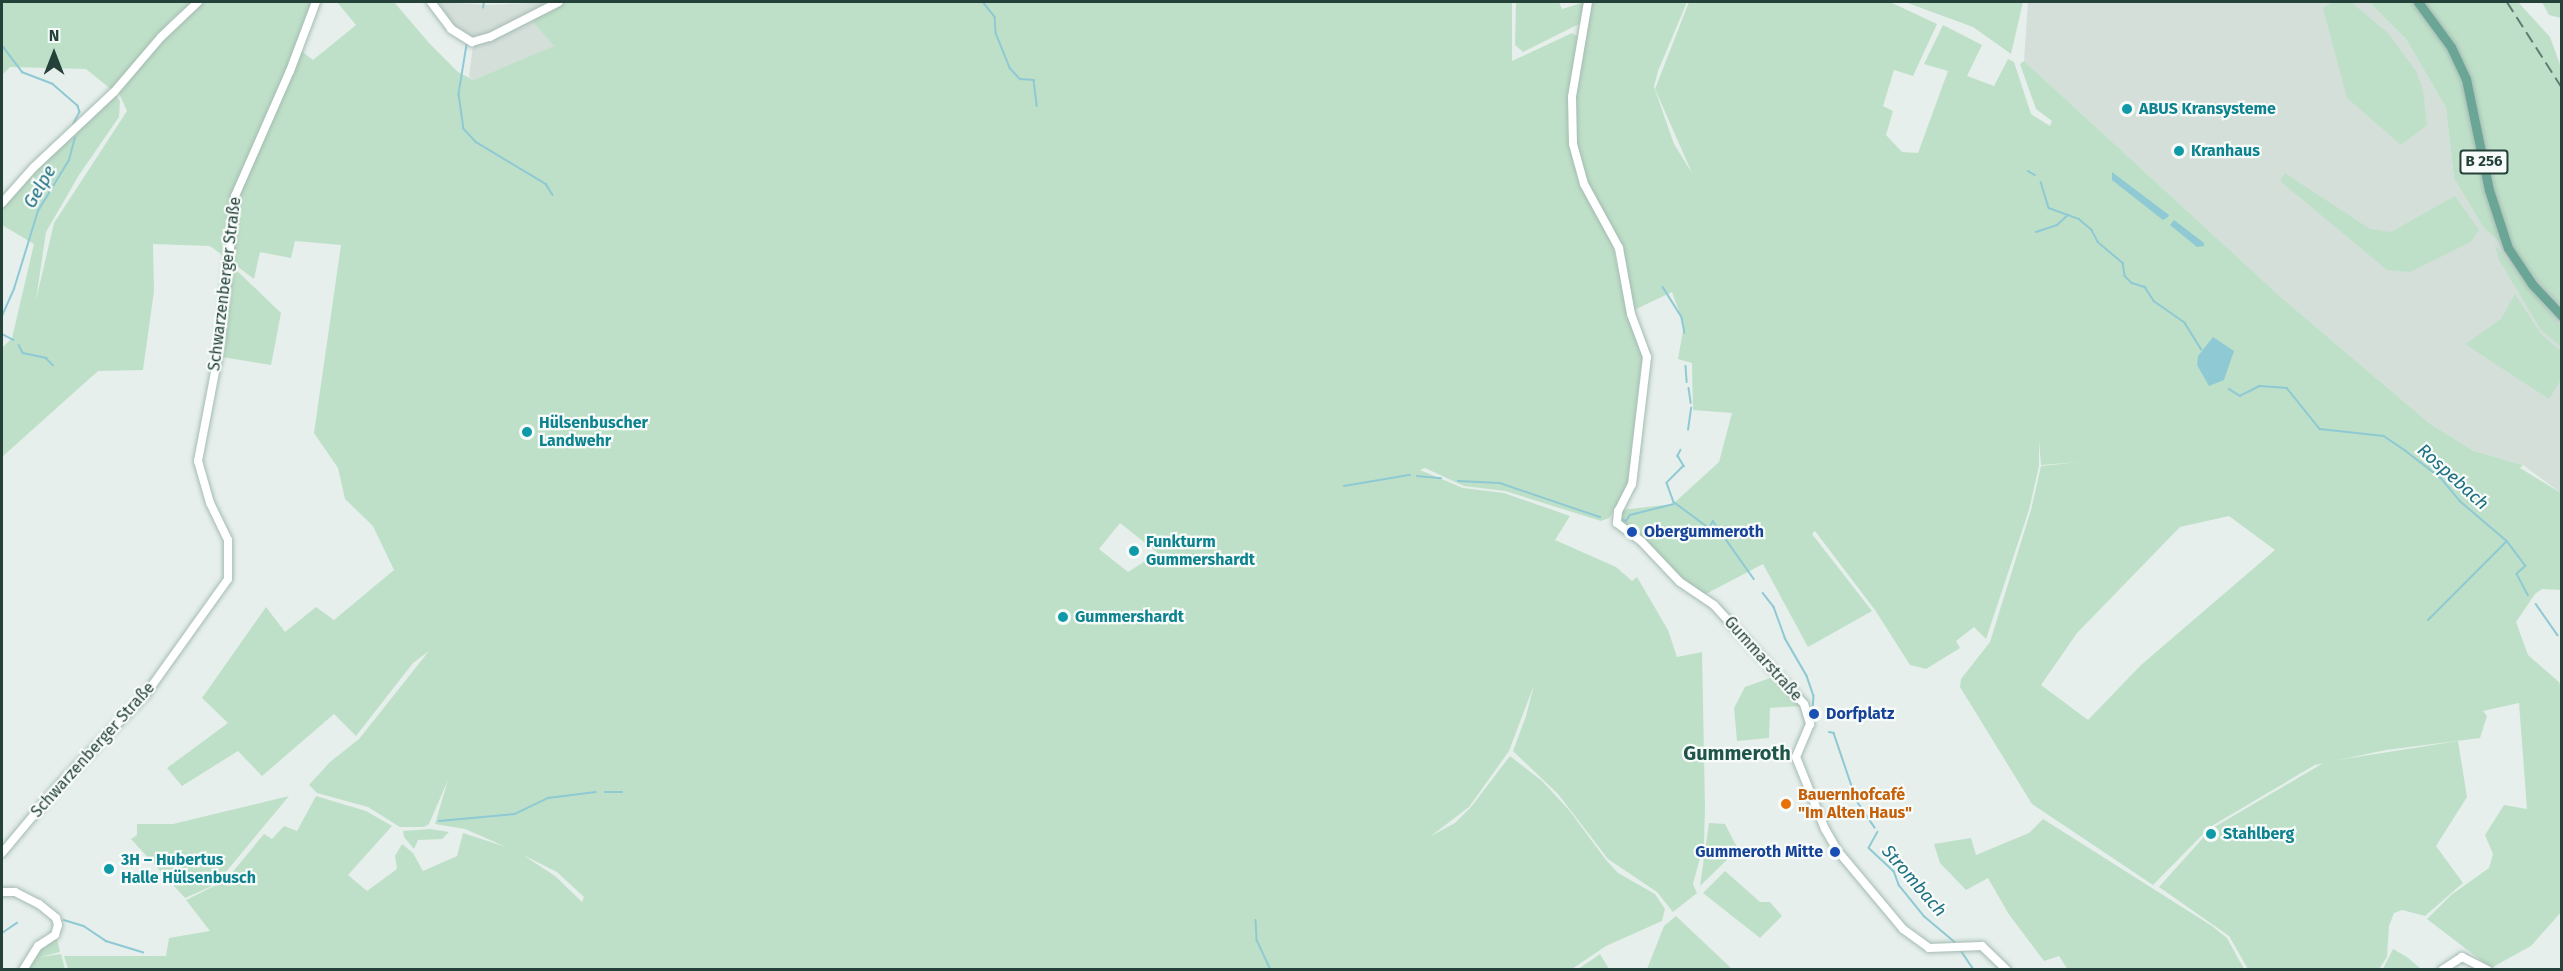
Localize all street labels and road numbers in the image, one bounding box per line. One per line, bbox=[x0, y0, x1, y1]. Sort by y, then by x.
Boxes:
road number: B 256 bbox=[2458, 150, 2510, 174]
street label: Schwarzenberger Straße bbox=[205, 196, 245, 372]
street label: Gummarstraße bbox=[1720, 613, 1806, 705]
street label: Schwarzenberger Straße bbox=[27, 679, 159, 821]

